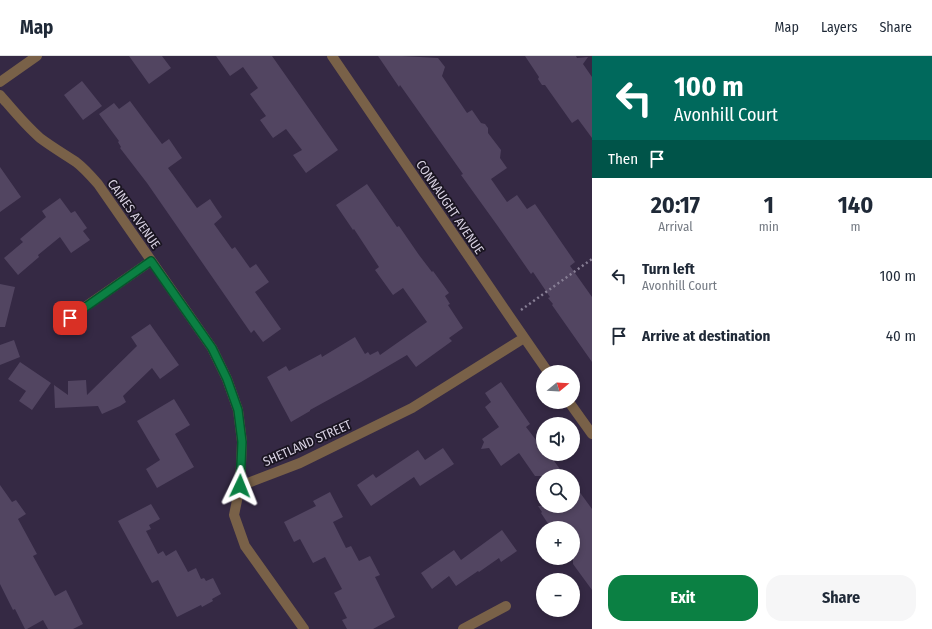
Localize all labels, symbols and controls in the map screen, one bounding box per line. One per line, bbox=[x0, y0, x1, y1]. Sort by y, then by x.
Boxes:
text: Map bbox=[20, 16, 53, 39]
text: Map bbox=[775, 19, 799, 36]
text: Layers bbox=[821, 19, 857, 36]
text: Share bbox=[879, 19, 912, 36]
text: 100 m bbox=[674, 70, 744, 103]
icon: left bbox=[608, 72, 660, 124]
text: Avonhill Court bbox=[674, 104, 778, 126]
icon: arrive bbox=[646, 148, 668, 170]
text: Then bbox=[608, 150, 638, 168]
street label: CONNAUGHT AVENUE bbox=[413, 157, 487, 257]
street label: CAINES AVENUE bbox=[105, 176, 163, 252]
text: 20:17 bbox=[651, 191, 700, 219]
text: 1 bbox=[764, 191, 774, 219]
text: 140 bbox=[838, 191, 873, 219]
text: Arrival bbox=[658, 219, 693, 234]
text: min bbox=[759, 219, 779, 234]
text: m bbox=[850, 219, 860, 234]
text: Turn left bbox=[642, 260, 695, 278]
icon: left bbox=[608, 265, 630, 287]
text: 100 m bbox=[879, 267, 916, 285]
text: Avonhill Court bbox=[642, 278, 717, 293]
pin bbox=[53, 301, 87, 335]
icon: arrive bbox=[59, 307, 81, 329]
icon: arrive bbox=[608, 325, 630, 347]
text: Arrive at destination bbox=[642, 327, 770, 345]
text: 40 m bbox=[886, 327, 916, 345]
north arrow bbox=[536, 365, 580, 409]
map controls bbox=[536, 365, 580, 617]
street label: SHETLAND STREET bbox=[261, 417, 353, 469]
button: sound bbox=[536, 417, 580, 461]
position arrow bbox=[219, 465, 261, 507]
button: search bbox=[536, 469, 580, 513]
button: + bbox=[536, 521, 580, 565]
button: − bbox=[536, 573, 580, 617]
button: Exit bbox=[608, 575, 758, 621]
button: Share bbox=[766, 575, 916, 621]

